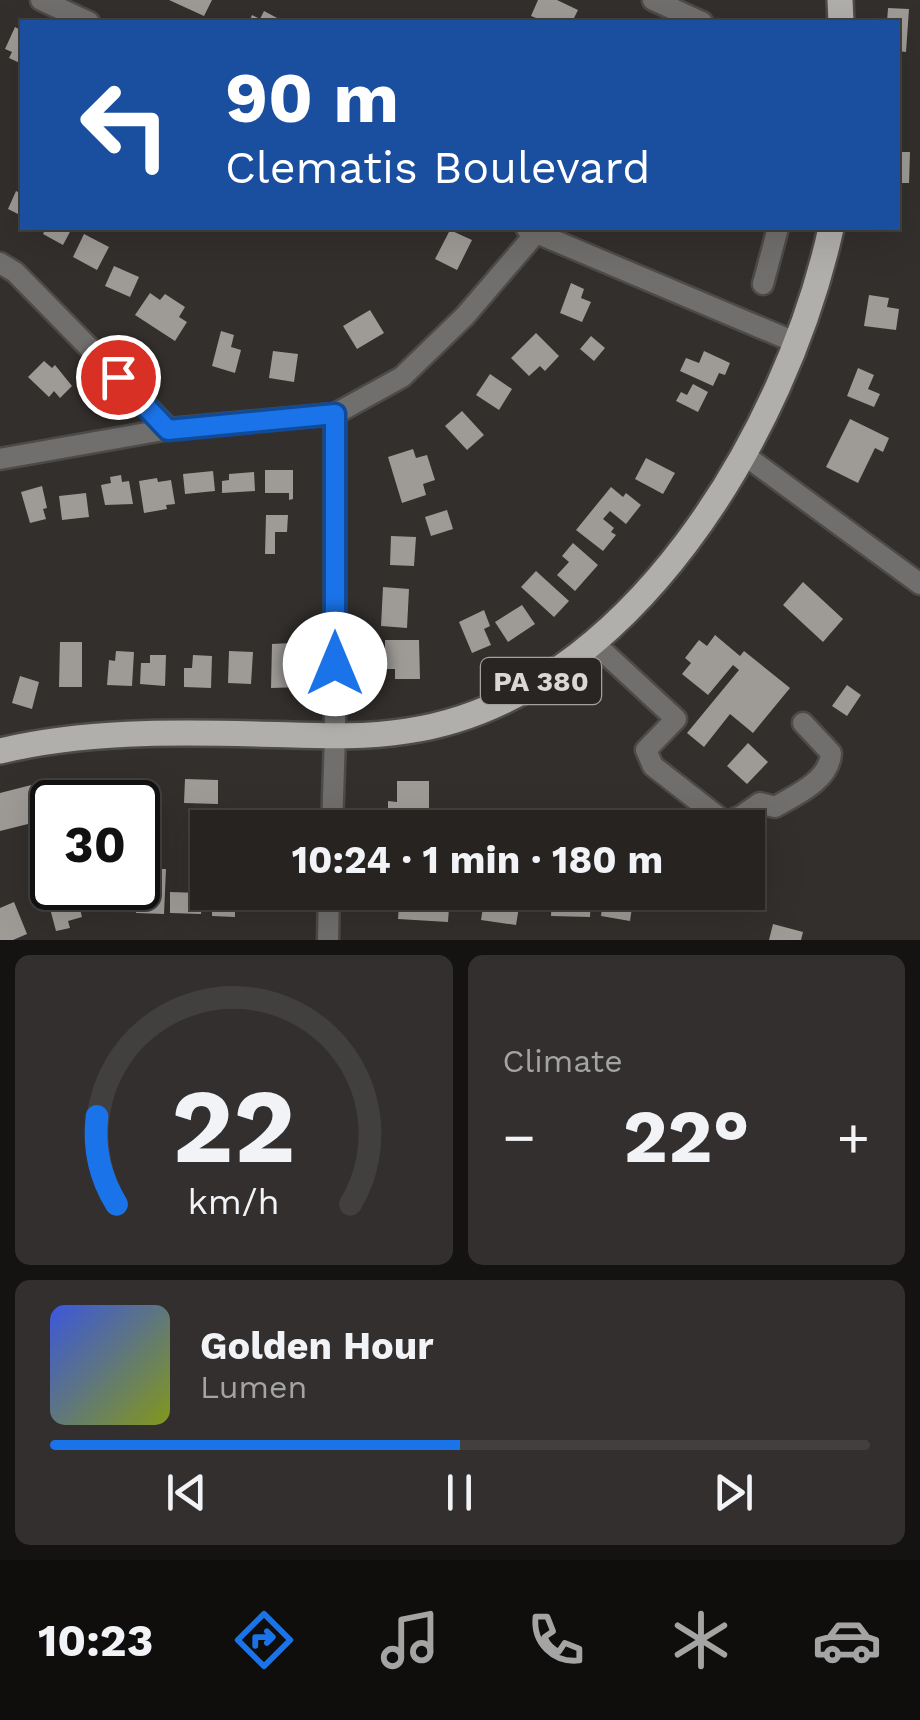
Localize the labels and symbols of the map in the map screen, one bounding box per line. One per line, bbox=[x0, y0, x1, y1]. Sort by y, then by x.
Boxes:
pin bbox=[76, 335, 161, 420]
position arrow bbox=[283, 612, 387, 716]
road number: PA 380 bbox=[481, 658, 601, 704]
speed limit sign: 30 bbox=[30, 780, 160, 910]

